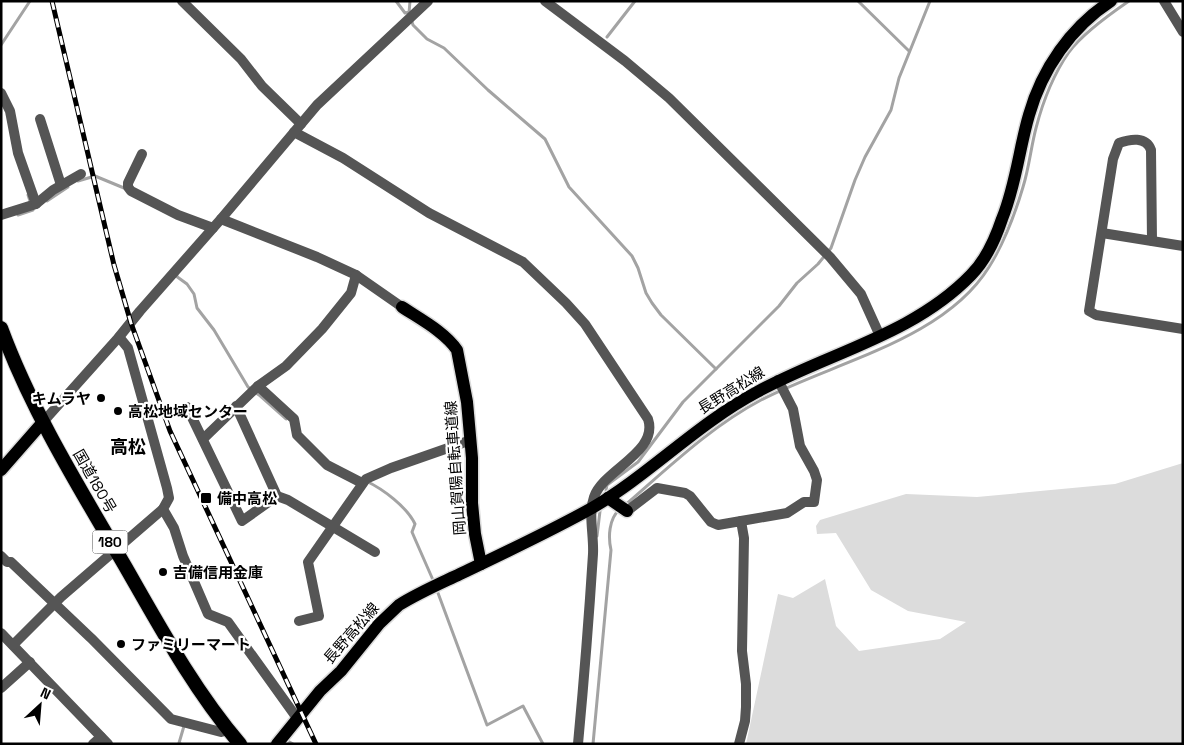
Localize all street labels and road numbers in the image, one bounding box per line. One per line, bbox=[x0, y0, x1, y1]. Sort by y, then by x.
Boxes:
street label: 長野高松線 bbox=[694, 362, 768, 418]
street label: 岡山賀陽自転車道線 bbox=[441, 400, 469, 536]
street label: 国道180号 bbox=[69, 446, 121, 516]
road number: 180 bbox=[92, 530, 128, 554]
street label: 長野高松線 bbox=[319, 598, 383, 668]

